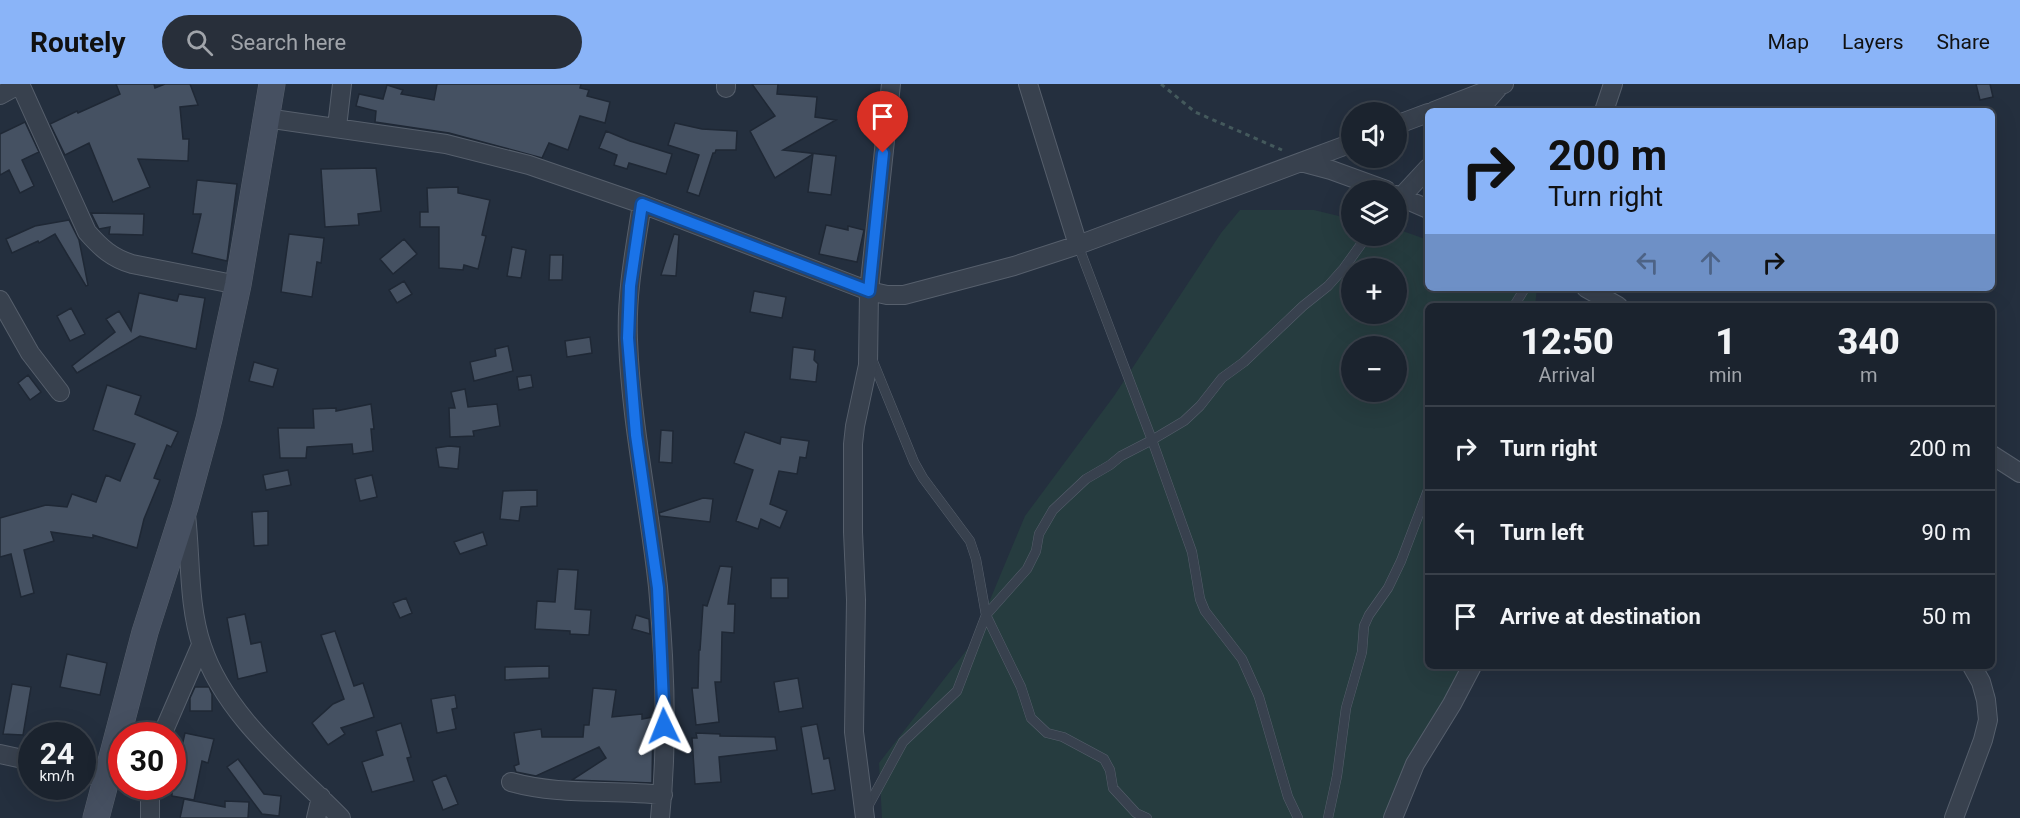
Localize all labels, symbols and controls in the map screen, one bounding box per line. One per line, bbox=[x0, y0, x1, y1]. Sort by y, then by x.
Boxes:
search box bbox=[162, 15, 582, 69]
text: Routely bbox=[30, 26, 126, 59]
icon: search bbox=[183, 26, 216, 59]
text: Search here bbox=[231, 30, 346, 55]
text: Map bbox=[1767, 30, 1809, 54]
text: Layers bbox=[1842, 30, 1903, 54]
text: Share bbox=[1936, 30, 1990, 54]
pin bbox=[857, 91, 908, 153]
icon: arrive bbox=[866, 100, 899, 133]
map controls bbox=[1341, 102, 1407, 402]
button: sound bbox=[1341, 102, 1407, 168]
text: 200 m bbox=[1548, 131, 1667, 180]
icon: right bbox=[1449, 132, 1527, 210]
button: layers bbox=[1341, 180, 1407, 246]
text: Turn right bbox=[1548, 181, 1663, 213]
icon: left bbox=[1631, 246, 1664, 279]
icon: ahead bbox=[1694, 246, 1727, 279]
icon: right bbox=[1757, 246, 1790, 279]
button: + bbox=[1341, 258, 1407, 324]
text: 12:50 bbox=[1520, 321, 1614, 363]
text: 1 bbox=[1715, 321, 1736, 363]
text: 340 bbox=[1838, 321, 1900, 363]
button: − bbox=[1341, 336, 1407, 402]
text: Arrival bbox=[1539, 363, 1595, 387]
text: min bbox=[1709, 363, 1742, 387]
text: m bbox=[1860, 363, 1877, 387]
icon: right bbox=[1449, 432, 1482, 465]
text: Turn right bbox=[1500, 436, 1597, 461]
text: 200 m bbox=[1909, 436, 1971, 461]
icon: left bbox=[1449, 516, 1482, 549]
text: Turn left bbox=[1500, 520, 1584, 545]
text: 90 m bbox=[1922, 520, 1971, 545]
icon: arrive bbox=[1449, 600, 1482, 633]
text: Arrive at destination bbox=[1500, 604, 1701, 629]
text: 50 m bbox=[1922, 604, 1971, 629]
position arrow bbox=[632, 694, 696, 758]
speed limit sign: 30 bbox=[108, 722, 186, 800]
text: 24 bbox=[40, 736, 74, 771]
text: km/h bbox=[39, 767, 75, 785]

